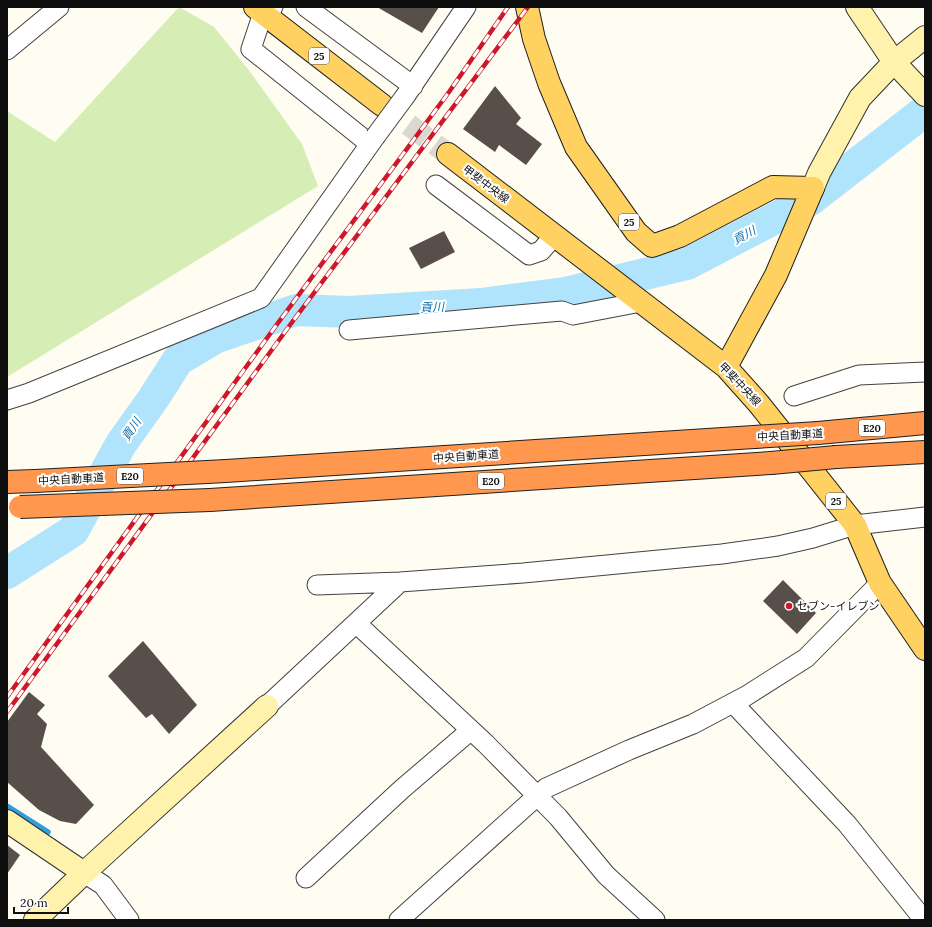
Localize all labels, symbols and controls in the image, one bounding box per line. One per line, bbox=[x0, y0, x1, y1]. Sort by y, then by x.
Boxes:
road number: 25 bbox=[309, 48, 329, 64]
street label: 甲斐中央線 bbox=[460, 162, 512, 206]
road number: 25 bbox=[619, 214, 639, 230]
water label: 貢川 bbox=[730, 222, 760, 247]
water label: 貢川 bbox=[420, 299, 446, 315]
street label: 甲斐中央線 bbox=[716, 359, 764, 409]
water label: 貢川 bbox=[118, 413, 145, 443]
road number: E20 bbox=[859, 420, 885, 436]
street label: 中央自動車道 bbox=[757, 426, 823, 444]
street label: 中央自動車道 bbox=[433, 447, 499, 465]
road number: E20 bbox=[117, 468, 143, 484]
street label: 中央自動車道 bbox=[38, 470, 104, 488]
road number: E20 bbox=[478, 473, 504, 489]
road number: 25 bbox=[826, 493, 846, 509]
place label: セブン-イレブン bbox=[797, 599, 879, 613]
marker: セブン-イレブン bbox=[784, 601, 794, 611]
scale bar bbox=[14, 889, 68, 915]
text: 20 m bbox=[20, 895, 48, 910]

